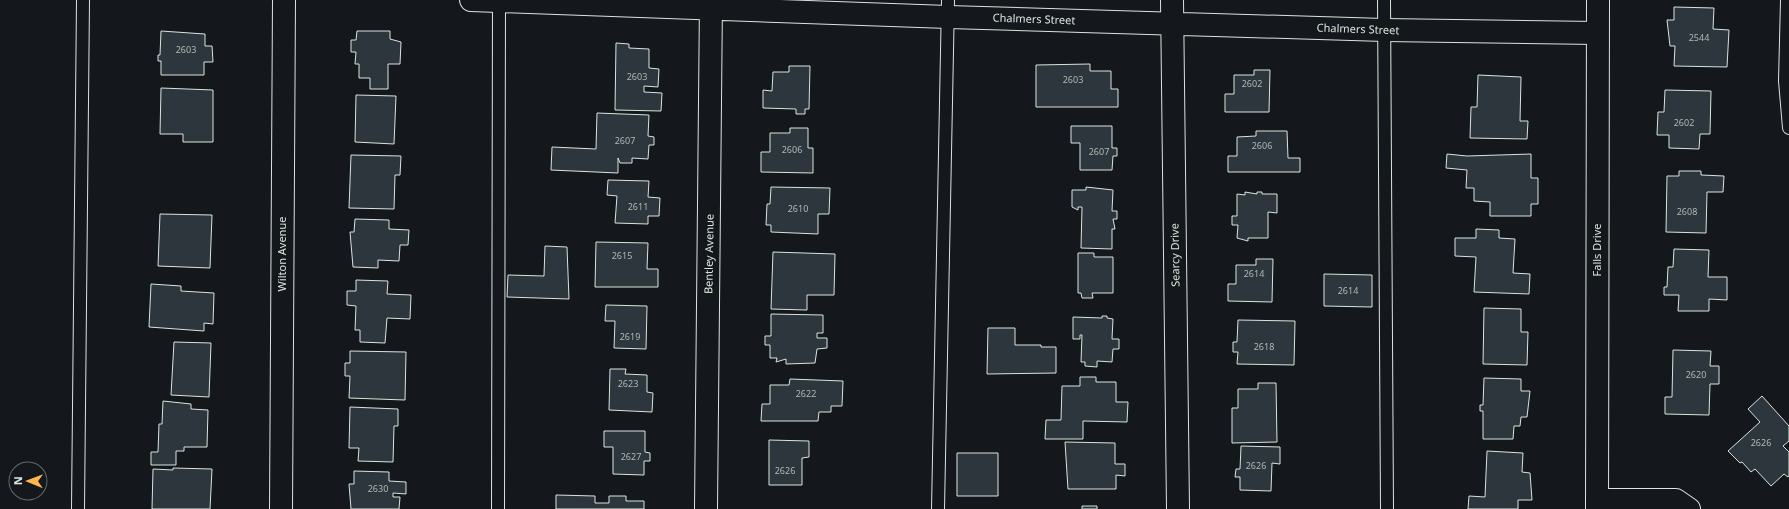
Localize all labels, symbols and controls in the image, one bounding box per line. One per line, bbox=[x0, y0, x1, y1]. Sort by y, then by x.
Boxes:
street label: Chalmers Street bbox=[992, 10, 1076, 27]
street label: Chalmers Street bbox=[1316, 20, 1400, 37]
house number: 2544 bbox=[1689, 31, 1709, 44]
house number: 2603 bbox=[176, 43, 196, 56]
house number: 2603 bbox=[627, 70, 647, 83]
house number: 2603 bbox=[1063, 73, 1083, 86]
house number: 2602 bbox=[1242, 77, 1262, 90]
house number: 2602 bbox=[1674, 116, 1694, 129]
house number: 2607 bbox=[615, 134, 635, 147]
house number: 2606 bbox=[1252, 139, 1272, 152]
house number: 2606 bbox=[782, 143, 802, 156]
house number: 2607 bbox=[1089, 145, 1109, 158]
house number: 2611 bbox=[628, 200, 648, 213]
house number: 2610 bbox=[788, 202, 808, 215]
house number: 2608 bbox=[1677, 205, 1697, 218]
street label: Bentley Avenue bbox=[700, 214, 717, 294]
street label: Wilton Avenue bbox=[274, 217, 289, 291]
street label: Searcy Drive bbox=[1166, 223, 1183, 287]
street label: Falls Drive bbox=[1589, 224, 1604, 276]
house number: 2615 bbox=[612, 249, 632, 262]
house number: 2614 bbox=[1244, 267, 1264, 280]
house number: 2614 bbox=[1338, 284, 1358, 297]
house number: 2619 bbox=[620, 330, 640, 343]
house number: 2618 bbox=[1254, 340, 1274, 353]
house number: 2620 bbox=[1686, 368, 1706, 381]
house number: 2623 bbox=[618, 377, 638, 390]
house number: 2622 bbox=[796, 387, 816, 400]
house number: 2626 bbox=[1751, 436, 1771, 449]
house number: 2627 bbox=[621, 450, 641, 463]
house number: 2626 bbox=[1246, 459, 1266, 472]
north arrow bbox=[8, 461, 48, 501]
house number: 2626 bbox=[775, 464, 795, 477]
text: N bbox=[10, 476, 25, 485]
house number: 2630 bbox=[368, 482, 388, 495]

